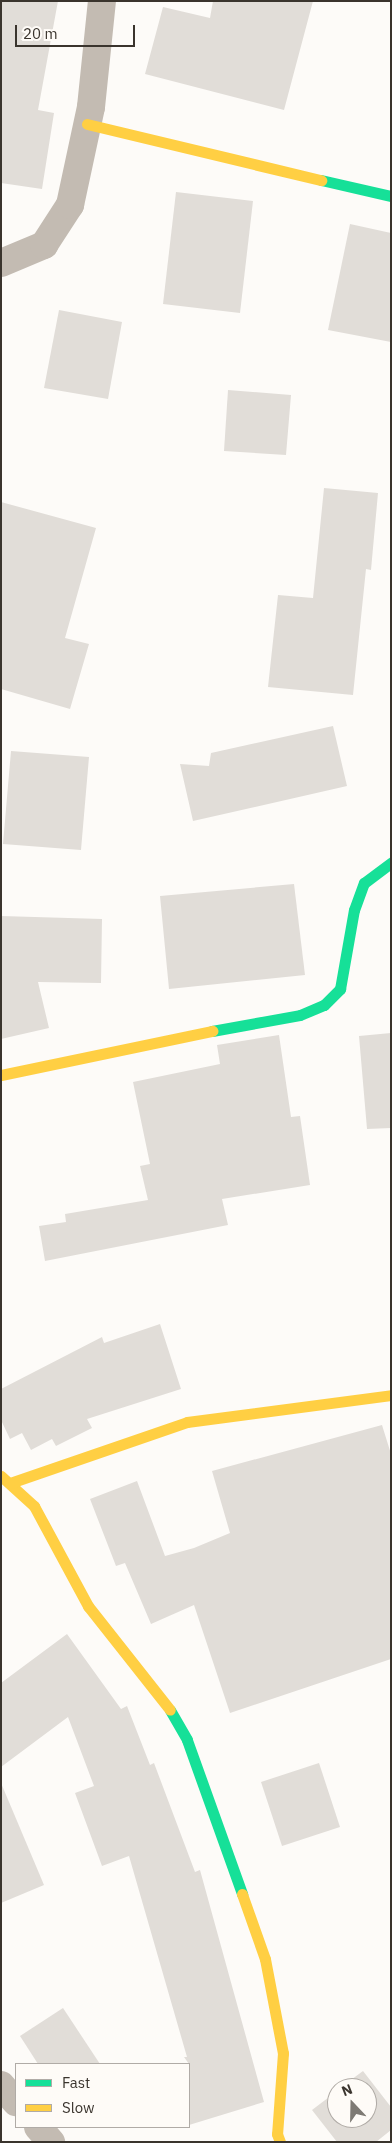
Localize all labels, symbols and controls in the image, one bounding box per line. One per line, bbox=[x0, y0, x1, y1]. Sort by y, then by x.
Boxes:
scale bar bbox=[18, 15, 138, 47]
text: 20 m bbox=[23, 24, 58, 43]
legend bbox=[15, 2063, 190, 2128]
text: Fast bbox=[62, 2073, 90, 2092]
north arrow bbox=[327, 2078, 377, 2128]
text: N bbox=[339, 2080, 355, 2100]
text: Slow bbox=[62, 2098, 95, 2117]

